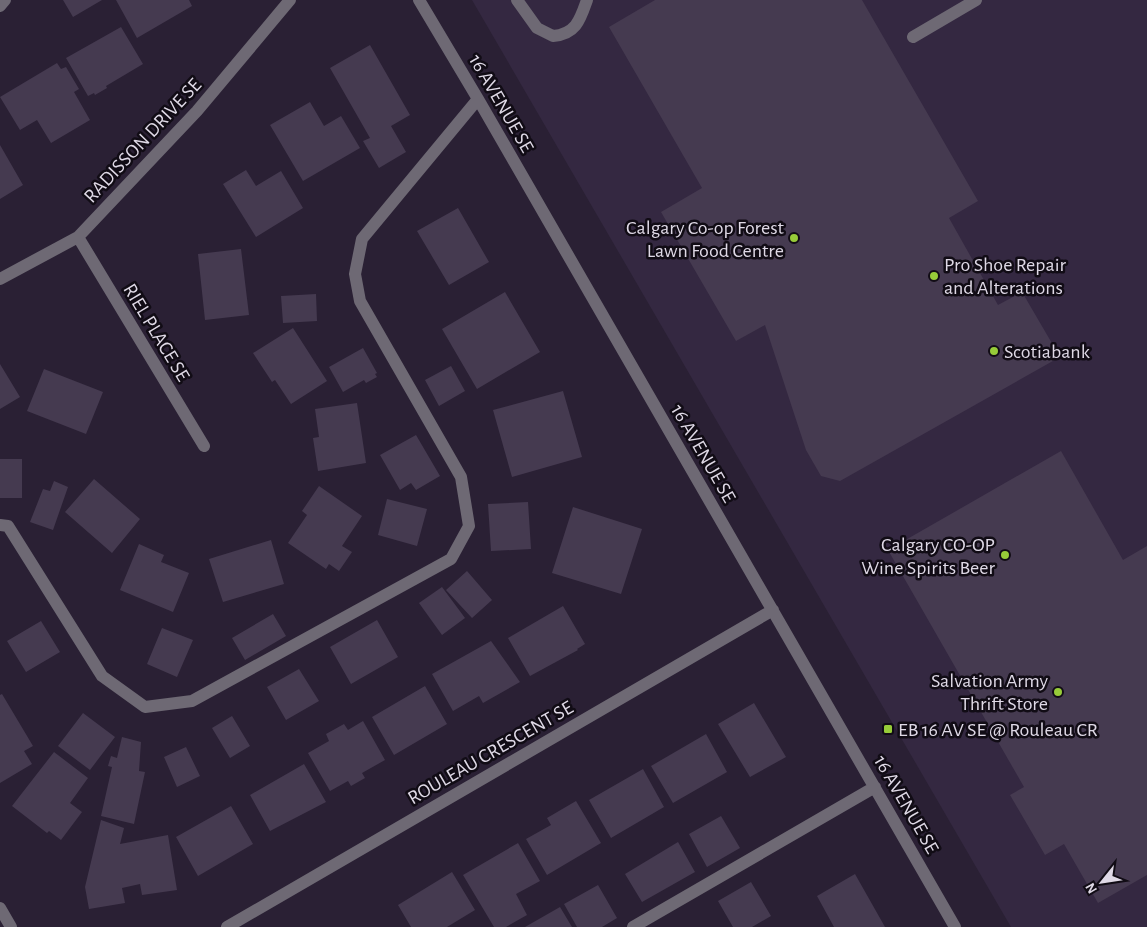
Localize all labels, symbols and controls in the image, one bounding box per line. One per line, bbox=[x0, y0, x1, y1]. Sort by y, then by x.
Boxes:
street label: 16 AVENUE SE bbox=[465, 51, 537, 156]
street label: RADISSON DRIVE SE bbox=[80, 74, 205, 207]
place label: Calgary Co-op Forest Lawn Food Centre bbox=[626, 218, 785, 261]
marker: Calgary Co-op Forest Lawn Food Centre bbox=[788, 232, 800, 244]
place label: Pro Shoe Repair and Alterations bbox=[944, 255, 1067, 298]
marker: Pro Shoe Repair and Alterations bbox=[928, 270, 940, 282]
street label: RIEL PLACE SE bbox=[119, 280, 193, 385]
place label: Scotiabank bbox=[1004, 342, 1090, 362]
marker: Scotiabank bbox=[988, 345, 1000, 357]
street label: 16 AVENUE SE bbox=[667, 401, 739, 506]
place label: Calgary CO-OP Wine Spirits Beer bbox=[861, 535, 996, 578]
marker: Calgary CO-OP Wine Spirits Beer bbox=[999, 549, 1011, 561]
place label: Salvation Army Thrift Store bbox=[931, 671, 1048, 714]
marker: Salvation Army Thrift Store bbox=[1052, 686, 1064, 698]
street label: ROULEAU CRESCENT SE bbox=[404, 697, 577, 808]
place label: EB 16 AV SE @ Rouleau CR bbox=[898, 720, 1098, 740]
marker: EB 16 AV SE @ Rouleau CR bbox=[882, 723, 894, 735]
street label: 16 AVENUE SE bbox=[870, 752, 942, 857]
north arrow bbox=[1077, 857, 1127, 907]
text: N bbox=[1083, 880, 1100, 896]

